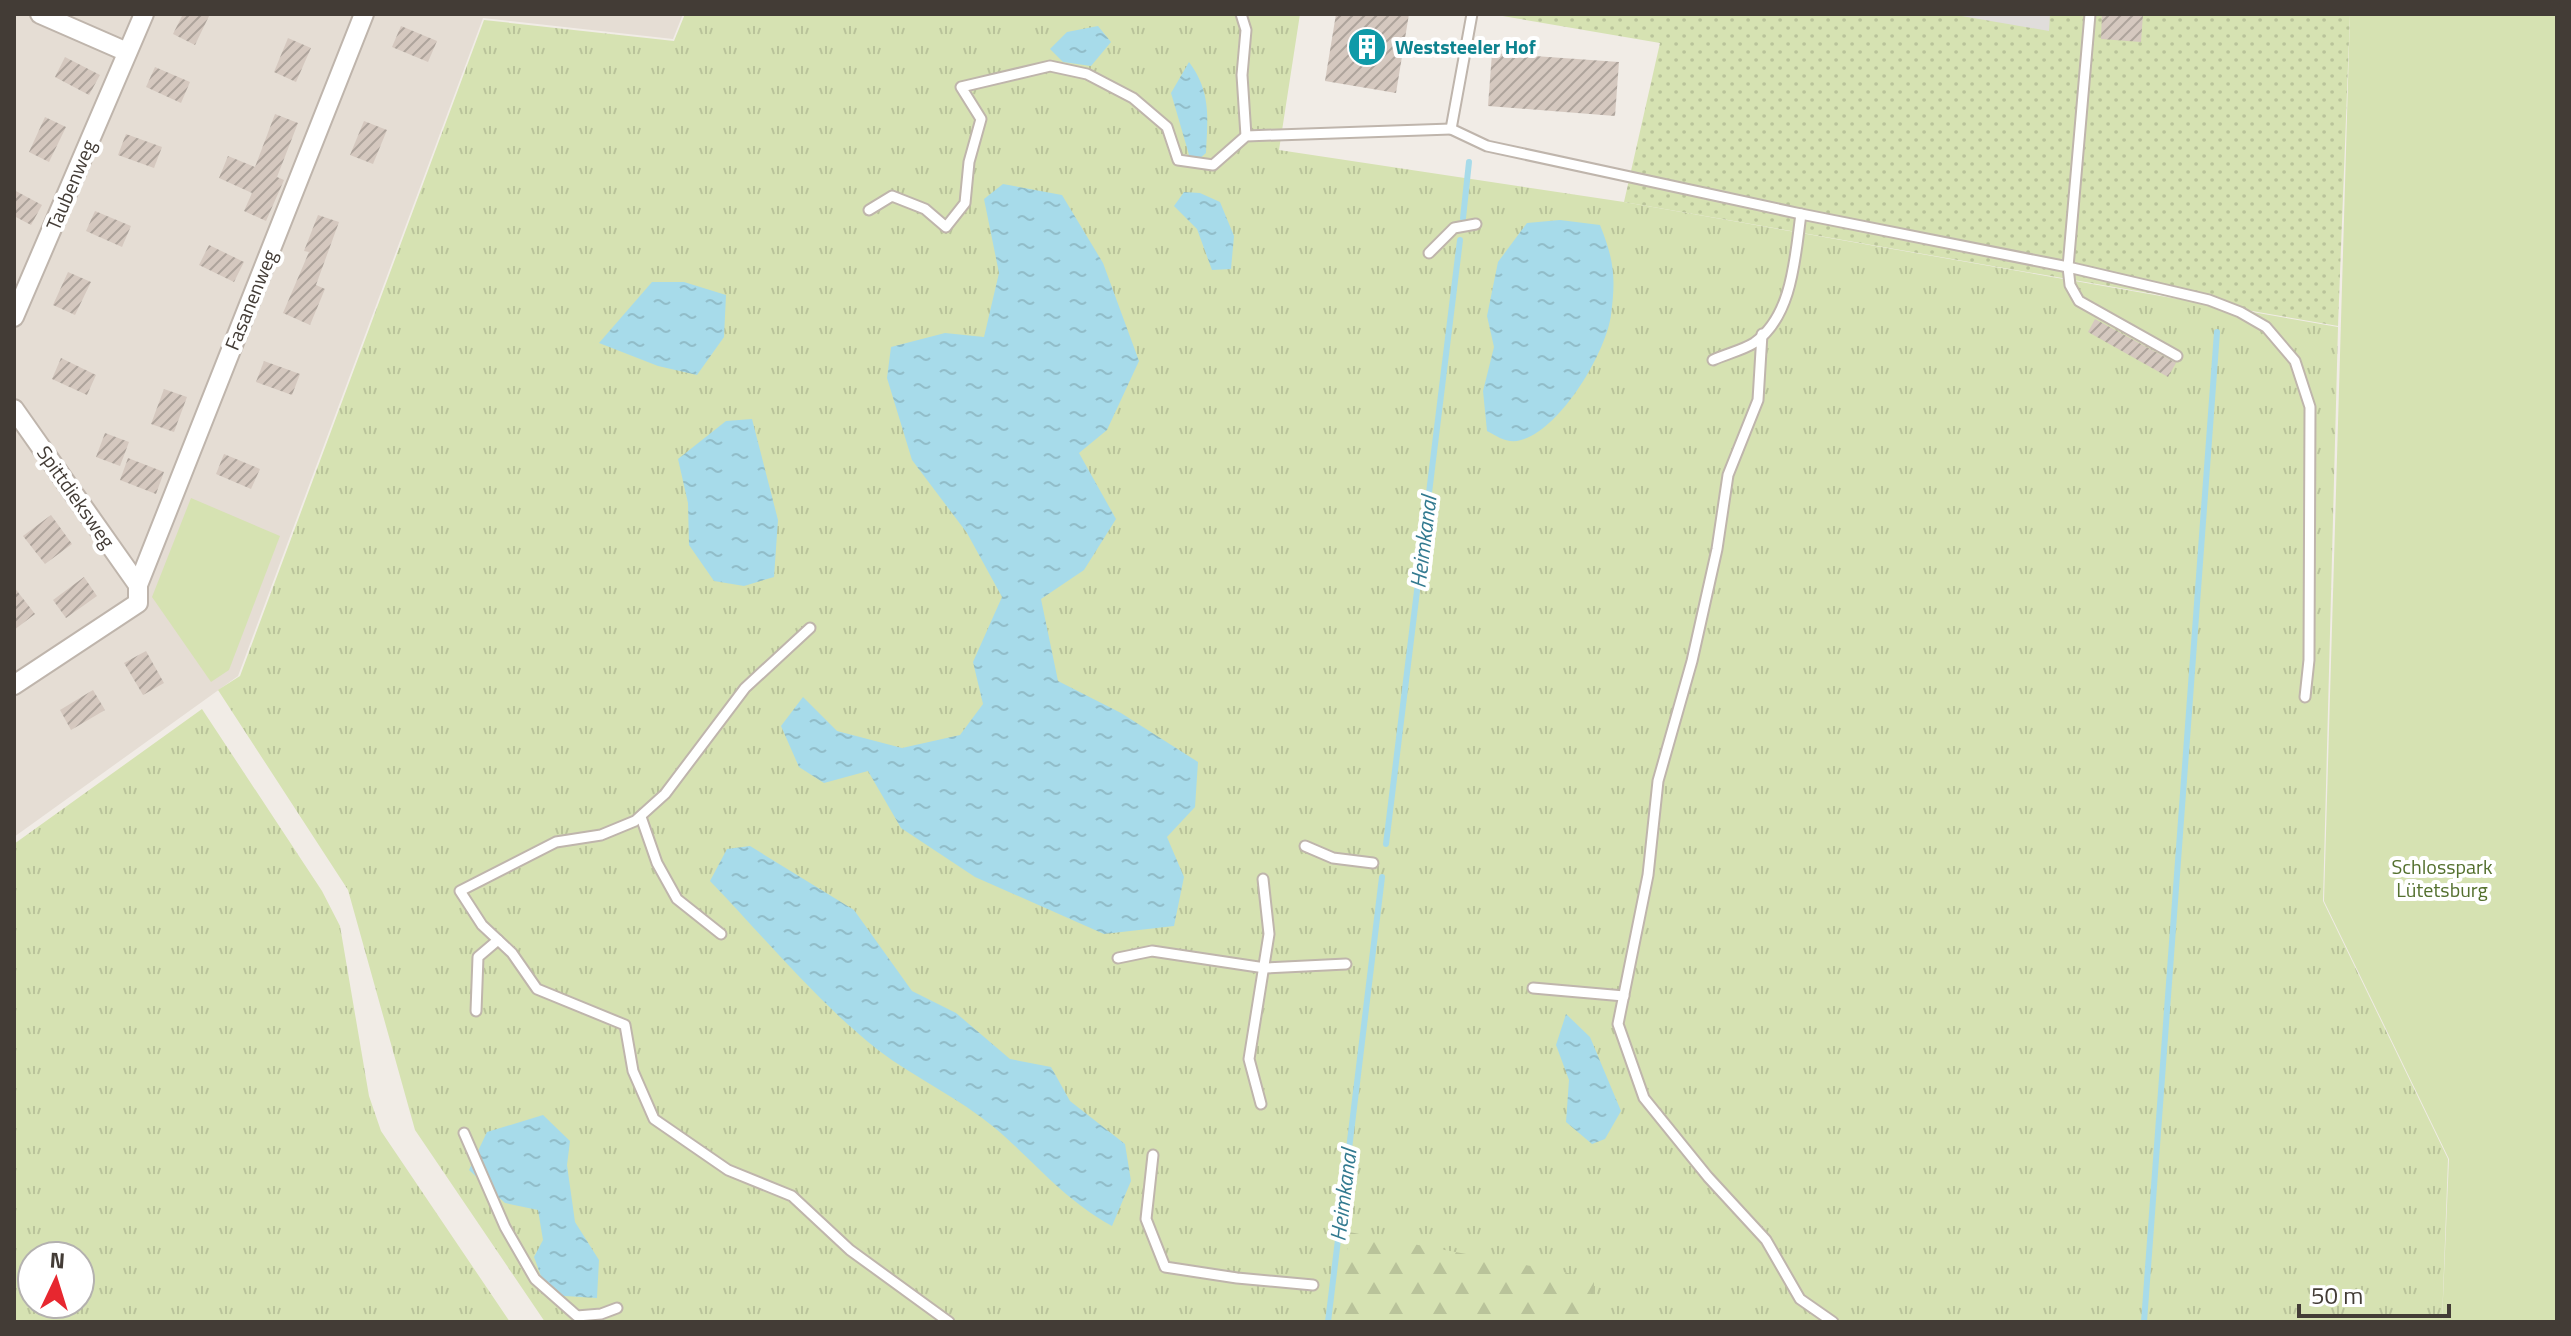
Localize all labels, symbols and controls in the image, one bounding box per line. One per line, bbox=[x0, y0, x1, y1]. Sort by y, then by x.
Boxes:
building icon: Weststeeler Hof bbox=[1346, 26, 1388, 68]
place label: Weststeeler Hof bbox=[1395, 31, 1536, 62]
street label: Taubenweg bbox=[37, 134, 104, 235]
street label: Fasanenweg bbox=[216, 245, 285, 355]
street label: Spittdieksweg bbox=[30, 439, 123, 554]
water label: Heimkanal bbox=[1400, 492, 1446, 590]
park label: Schlosspark Lütetsburg bbox=[2391, 851, 2493, 905]
water label: Heimkanal bbox=[1320, 1145, 1366, 1243]
north arrow bbox=[16, 1240, 96, 1320]
text: N bbox=[49, 1243, 66, 1278]
scale bar bbox=[2299, 1268, 2449, 1318]
text: 50 m bbox=[2311, 1277, 2363, 1313]

